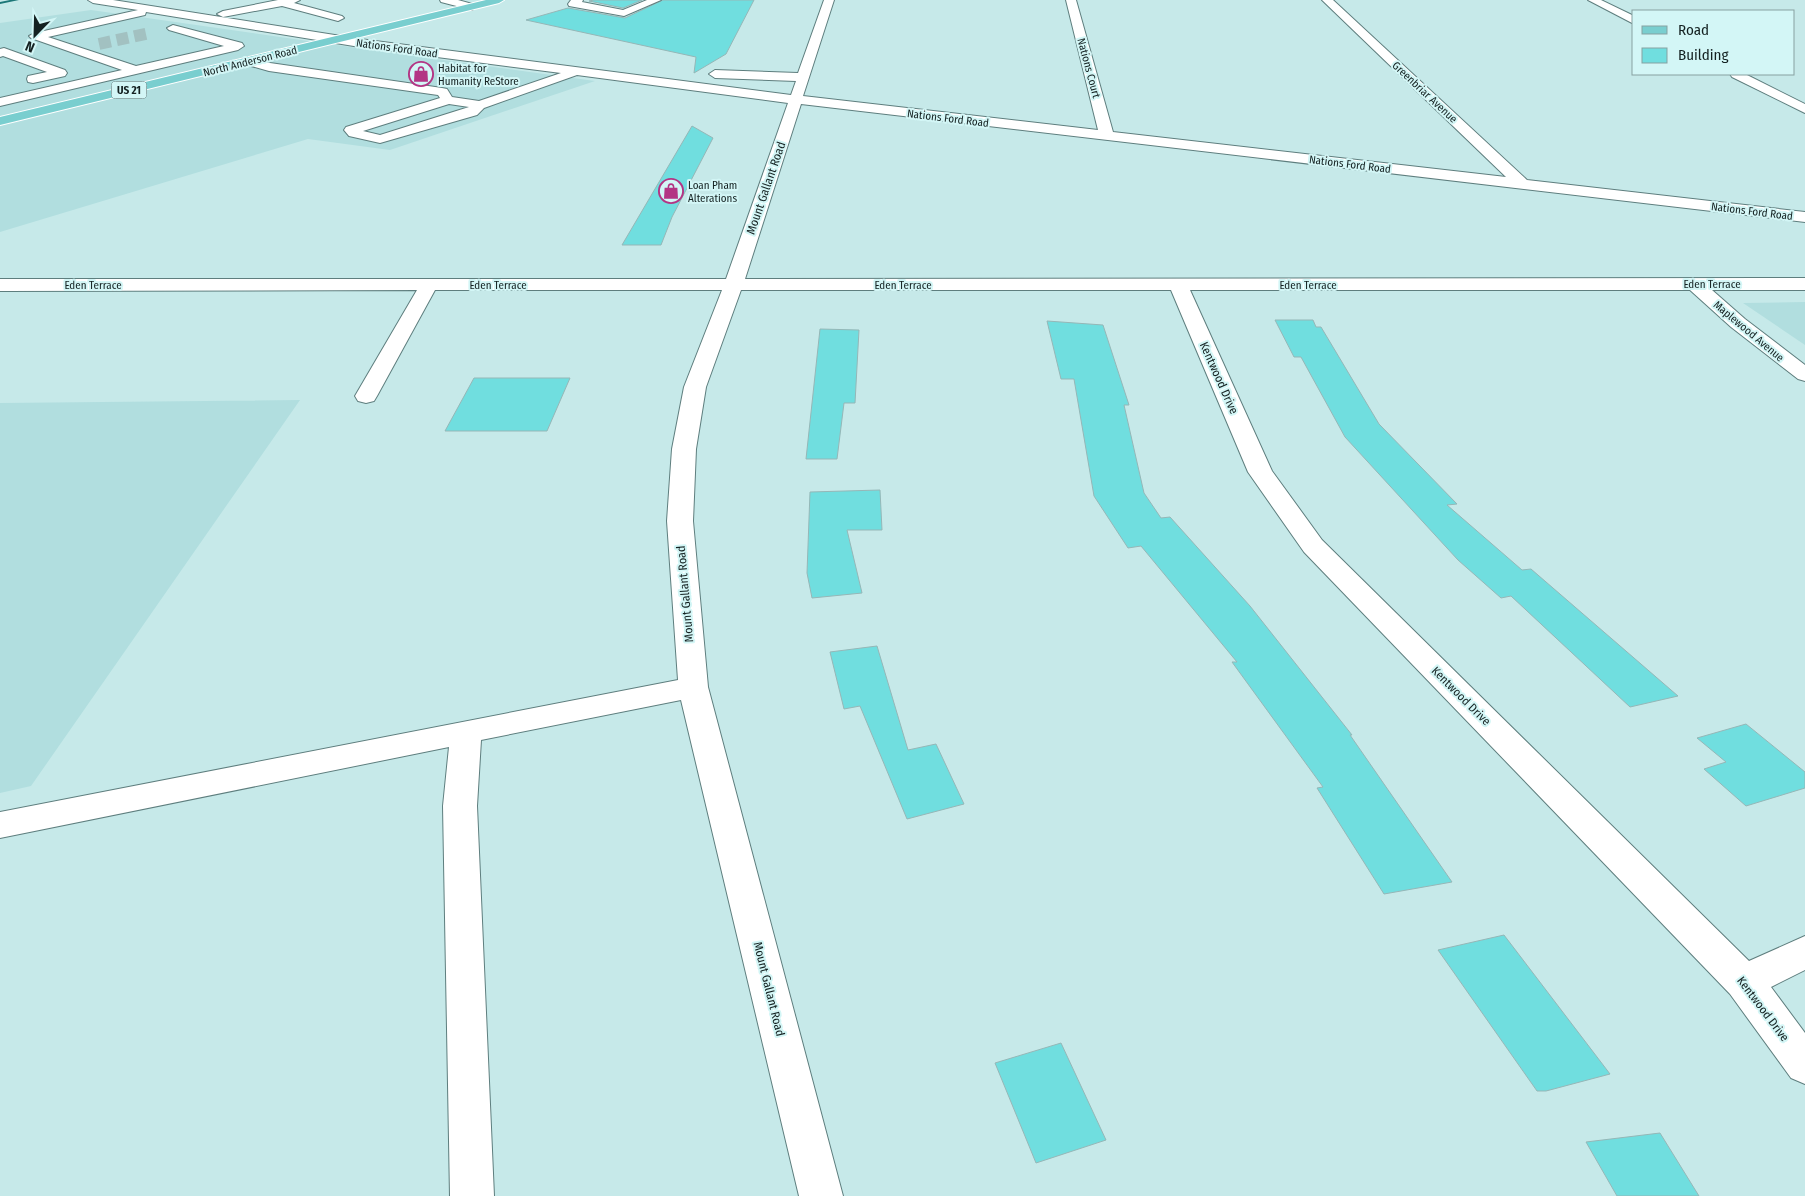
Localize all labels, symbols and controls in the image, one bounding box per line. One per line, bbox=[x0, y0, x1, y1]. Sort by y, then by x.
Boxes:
north arrow bbox=[10, 10, 60, 60]
legend bbox=[1632, 10, 1795, 75]
text: Road bbox=[1678, 21, 1709, 39]
street label: Nations Ford Road bbox=[355, 36, 439, 61]
text: N bbox=[23, 37, 37, 56]
street label: Nations Court bbox=[1074, 37, 1103, 100]
street label: North Anderson Road bbox=[202, 43, 299, 79]
text: Building bbox=[1678, 46, 1729, 64]
street label: Greenbriar Avenue bbox=[1390, 59, 1460, 126]
shop icon: Habitat for Humanity ReStore bbox=[408, 61, 434, 87]
place label: Habitat for Humanity ReStore bbox=[438, 62, 519, 88]
road number: US 21 bbox=[112, 82, 146, 98]
street label: Nations Ford Road bbox=[906, 107, 990, 130]
street label: Mount Gallant Road bbox=[744, 140, 788, 236]
street label: Nations Ford Road bbox=[1308, 153, 1392, 176]
shop icon: Loan Pham Alterations bbox=[658, 178, 684, 204]
place label: Loan Pham Alterations bbox=[688, 179, 737, 205]
street label: Nations Ford Road bbox=[1710, 200, 1794, 223]
street label: Eden Terrace bbox=[1683, 278, 1741, 291]
street label: Eden Terrace bbox=[64, 279, 122, 292]
street label: Eden Terrace bbox=[469, 279, 527, 292]
street label: Eden Terrace bbox=[874, 279, 932, 292]
street label: Eden Terrace bbox=[1279, 279, 1337, 292]
street label: Maplewood Avenue bbox=[1711, 298, 1786, 365]
street label: Kentwood Drive bbox=[1197, 340, 1241, 416]
street label: Mount Gallant Road bbox=[674, 545, 696, 643]
street label: Kentwood Drive bbox=[1429, 664, 1493, 728]
street label: Mount Gallant Road bbox=[750, 940, 788, 1038]
street label: Kentwood Drive bbox=[1734, 974, 1792, 1044]

